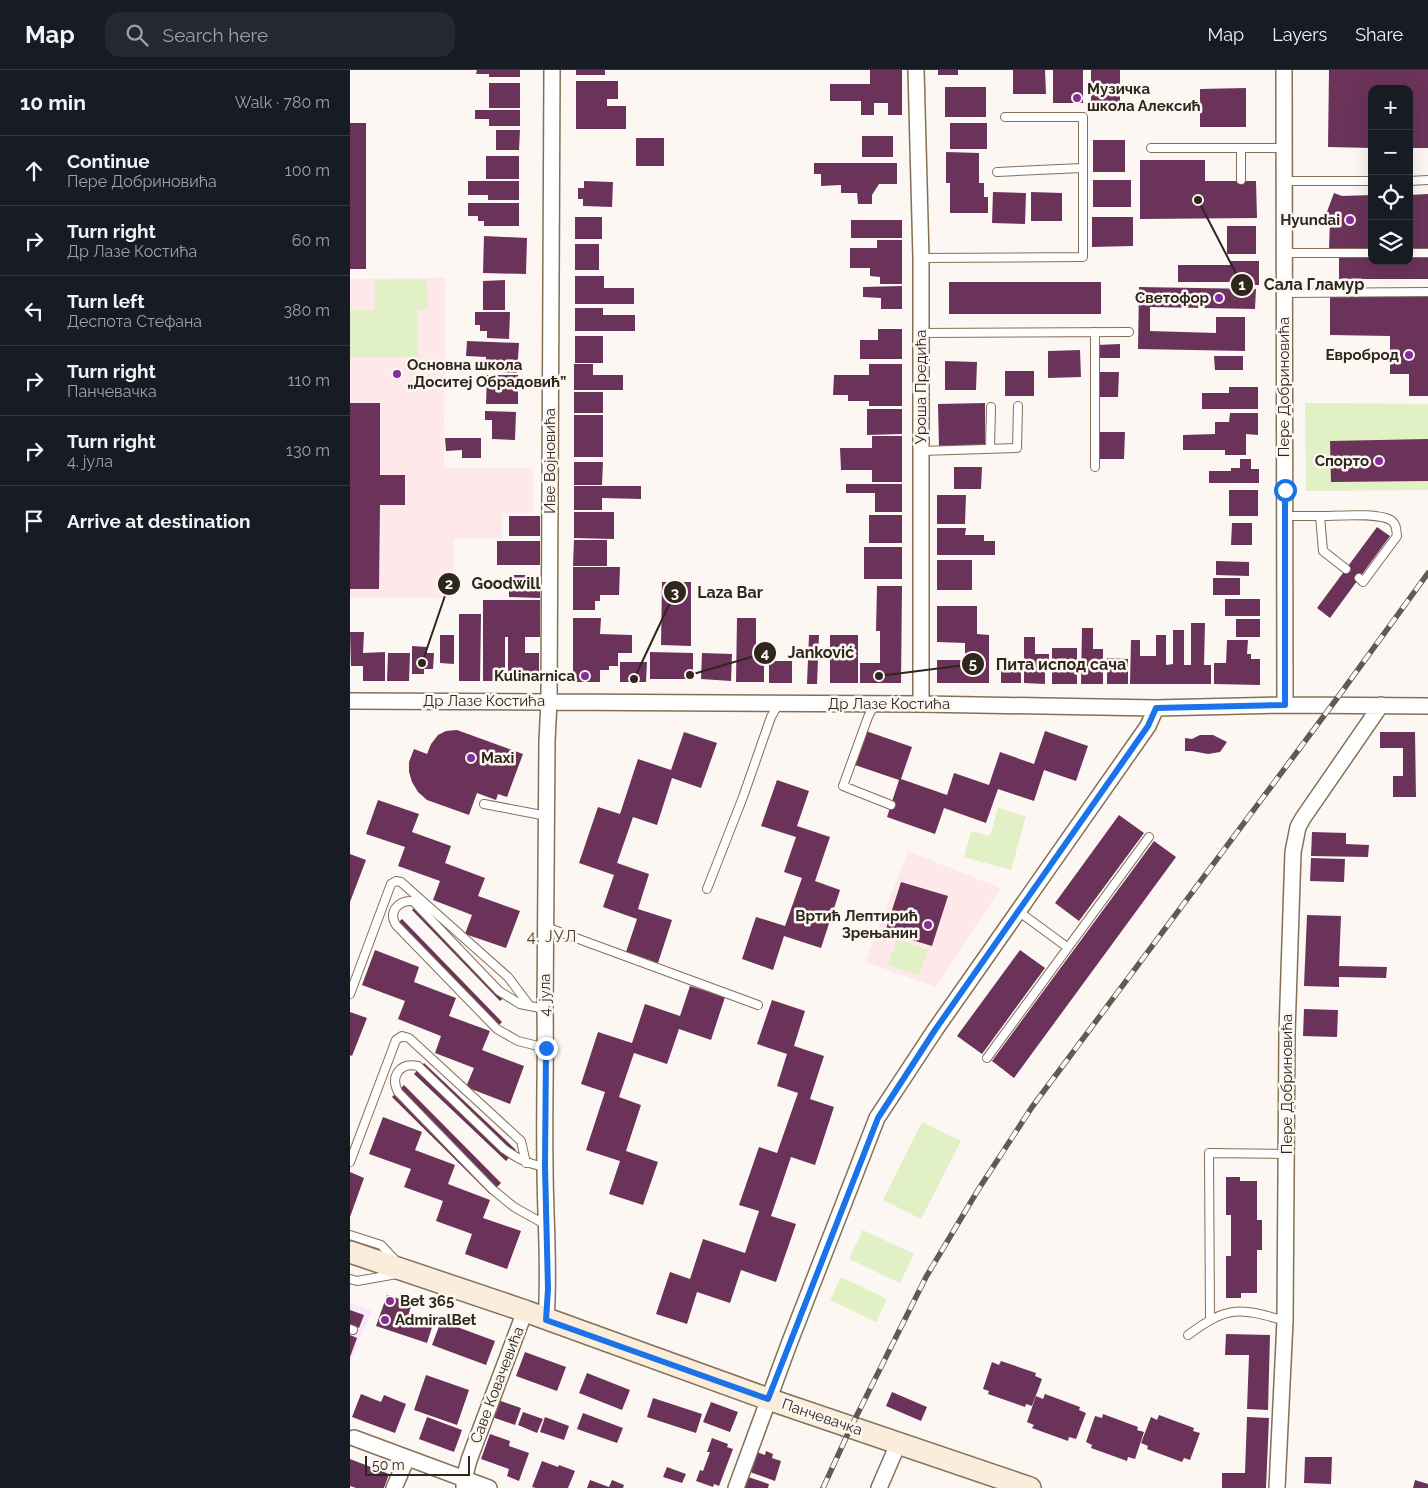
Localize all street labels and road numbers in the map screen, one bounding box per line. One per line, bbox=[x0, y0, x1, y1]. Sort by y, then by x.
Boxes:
street label: Пере Добриновића bbox=[1275, 317, 1293, 457]
street label: Уроша Предића bbox=[912, 330, 930, 444]
street label: Иве Војновића bbox=[541, 408, 559, 514]
street label: Др Лазе Костића bbox=[423, 692, 545, 710]
street label: Др Лазе Костића bbox=[828, 695, 950, 713]
street label: 4. јула bbox=[536, 973, 554, 1017]
street label: Пере Добриновића bbox=[1278, 1014, 1296, 1154]
street label: Саве Ковачевића bbox=[466, 1324, 528, 1446]
street label: Панчевачка bbox=[779, 1395, 865, 1439]

